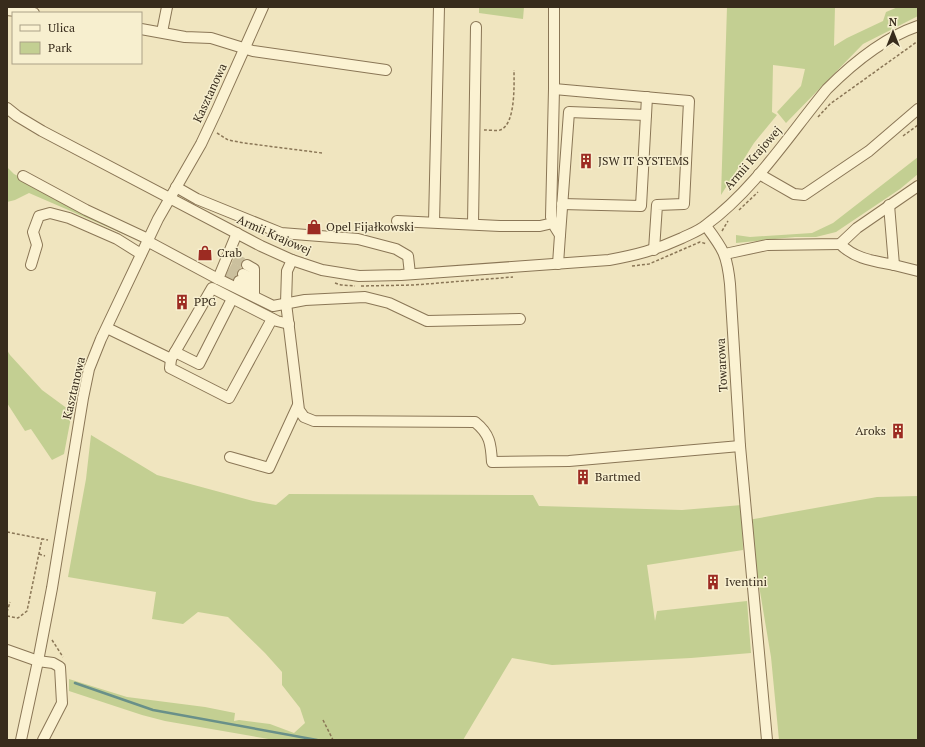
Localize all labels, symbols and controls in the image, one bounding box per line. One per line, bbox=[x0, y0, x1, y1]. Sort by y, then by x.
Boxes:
legend bbox=[12, 12, 142, 64]
north arrow bbox=[873, 12, 913, 52]
text: N bbox=[889, 15, 898, 29]
text: Ulica bbox=[48, 20, 75, 35]
text: Park bbox=[48, 40, 73, 55]
street label: Kasztanowa bbox=[189, 61, 230, 125]
street label: Armii Krajowej bbox=[721, 123, 784, 193]
building icon: JSW IT SYSTEMS bbox=[577, 152, 595, 170]
place label: JSW IT SYSTEMS bbox=[598, 153, 689, 168]
street label: Armii Krajowej bbox=[235, 211, 314, 258]
shop icon: Opel Fijałkowski bbox=[305, 218, 323, 236]
place label: Opel Fijałkowski bbox=[326, 219, 414, 234]
shop icon: Crab bbox=[196, 244, 214, 262]
place label: Crab bbox=[217, 245, 242, 260]
building icon: PPG bbox=[173, 293, 191, 311]
place label: PPG bbox=[194, 294, 217, 309]
street label: Towarowa bbox=[713, 338, 730, 392]
street label: Kasztanowa bbox=[59, 355, 88, 421]
building icon: Aroks bbox=[889, 422, 907, 440]
place label: Aroks bbox=[855, 423, 886, 438]
building icon: Bartmed bbox=[574, 468, 592, 486]
place label: Bartmed bbox=[595, 469, 641, 484]
building icon: Iventini bbox=[704, 573, 722, 591]
place label: Iventini bbox=[725, 574, 767, 589]

